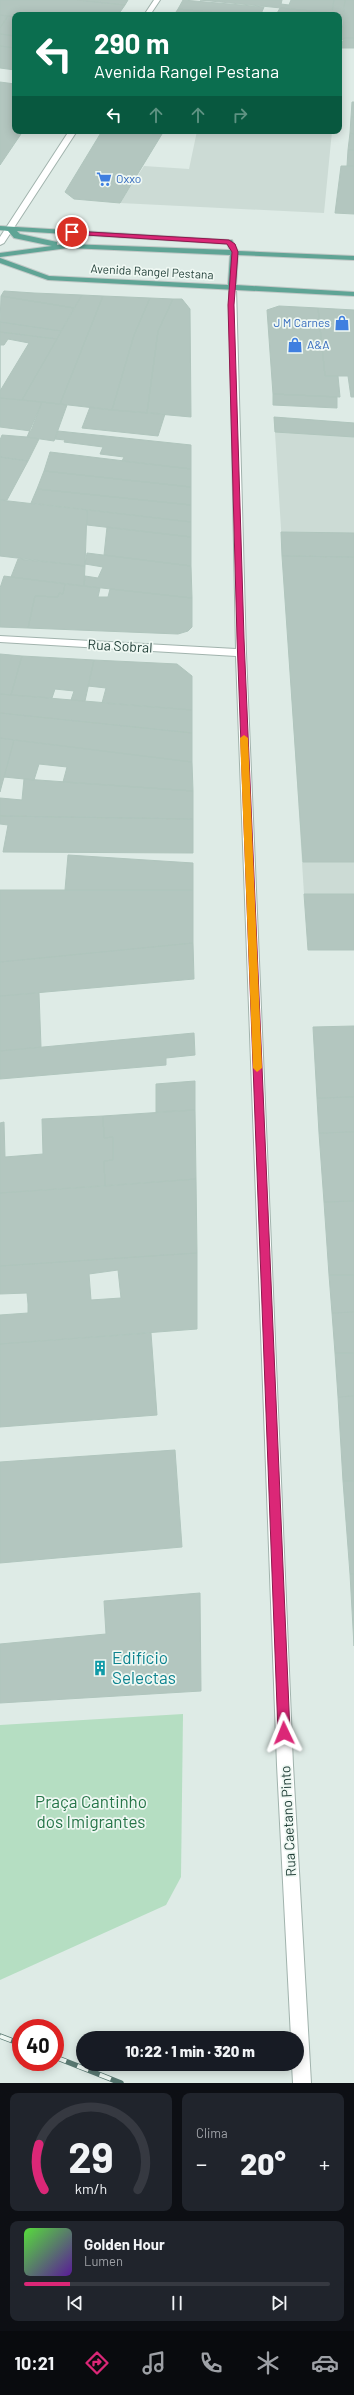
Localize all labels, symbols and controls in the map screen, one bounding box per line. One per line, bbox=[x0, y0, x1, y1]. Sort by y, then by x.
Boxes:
text: 290 m bbox=[94, 26, 170, 60]
icon: left bbox=[28, 28, 80, 80]
text: Avenida Rangel Pestana bbox=[94, 60, 279, 82]
icon: left bbox=[103, 104, 125, 126]
icon: ahead bbox=[145, 104, 167, 126]
icon: ahead bbox=[187, 104, 209, 126]
icon: right bbox=[229, 104, 251, 126]
supermarket icon: Oxxo bbox=[95, 170, 113, 188]
place label: Oxxo bbox=[116, 171, 141, 185]
pin bbox=[55, 215, 89, 249]
icon: arrive bbox=[61, 221, 83, 243]
street label: Avenida Rangel Pestana bbox=[90, 261, 214, 281]
shop icon: J M Carnes bbox=[333, 314, 351, 332]
place label: J M Carnes bbox=[274, 315, 330, 329]
shop icon: A&A bbox=[286, 336, 304, 354]
place label: A&A bbox=[307, 337, 329, 351]
street label: Rua Sobral bbox=[87, 635, 153, 656]
place label: Edifício Selectas bbox=[112, 1647, 176, 1687]
building icon: Edifício Selectas bbox=[91, 1659, 109, 1677]
position arrow bbox=[263, 1712, 305, 1754]
street label: Rua Caetano Pinto bbox=[276, 1765, 299, 1877]
park label: Praça Cantinho dos Imigrantes bbox=[35, 1791, 147, 1831]
speed limit sign: 40 bbox=[12, 2019, 64, 2071]
text: 10:22 · 1 min · 320 m bbox=[125, 2042, 255, 2060]
text: Clima bbox=[196, 2125, 228, 2141]
text: 29 bbox=[68, 2131, 114, 2181]
text: 20° bbox=[240, 2145, 286, 2181]
text: − bbox=[196, 2150, 207, 2176]
text: + bbox=[319, 2150, 330, 2176]
text: km/h bbox=[75, 2180, 107, 2197]
text: Golden Hour bbox=[84, 2235, 165, 2253]
text: Lumen bbox=[84, 2253, 123, 2269]
icon: previous bbox=[64, 2292, 86, 2314]
icon: pause bbox=[166, 2292, 188, 2314]
icon: next bbox=[268, 2292, 290, 2314]
icon: directions bbox=[83, 2349, 111, 2377]
icon: music bbox=[140, 2349, 168, 2377]
icon: phone bbox=[197, 2349, 225, 2377]
icon: climate bbox=[254, 2349, 282, 2377]
icon: car bbox=[311, 2349, 339, 2377]
text: 10:21 bbox=[15, 2352, 54, 2374]

